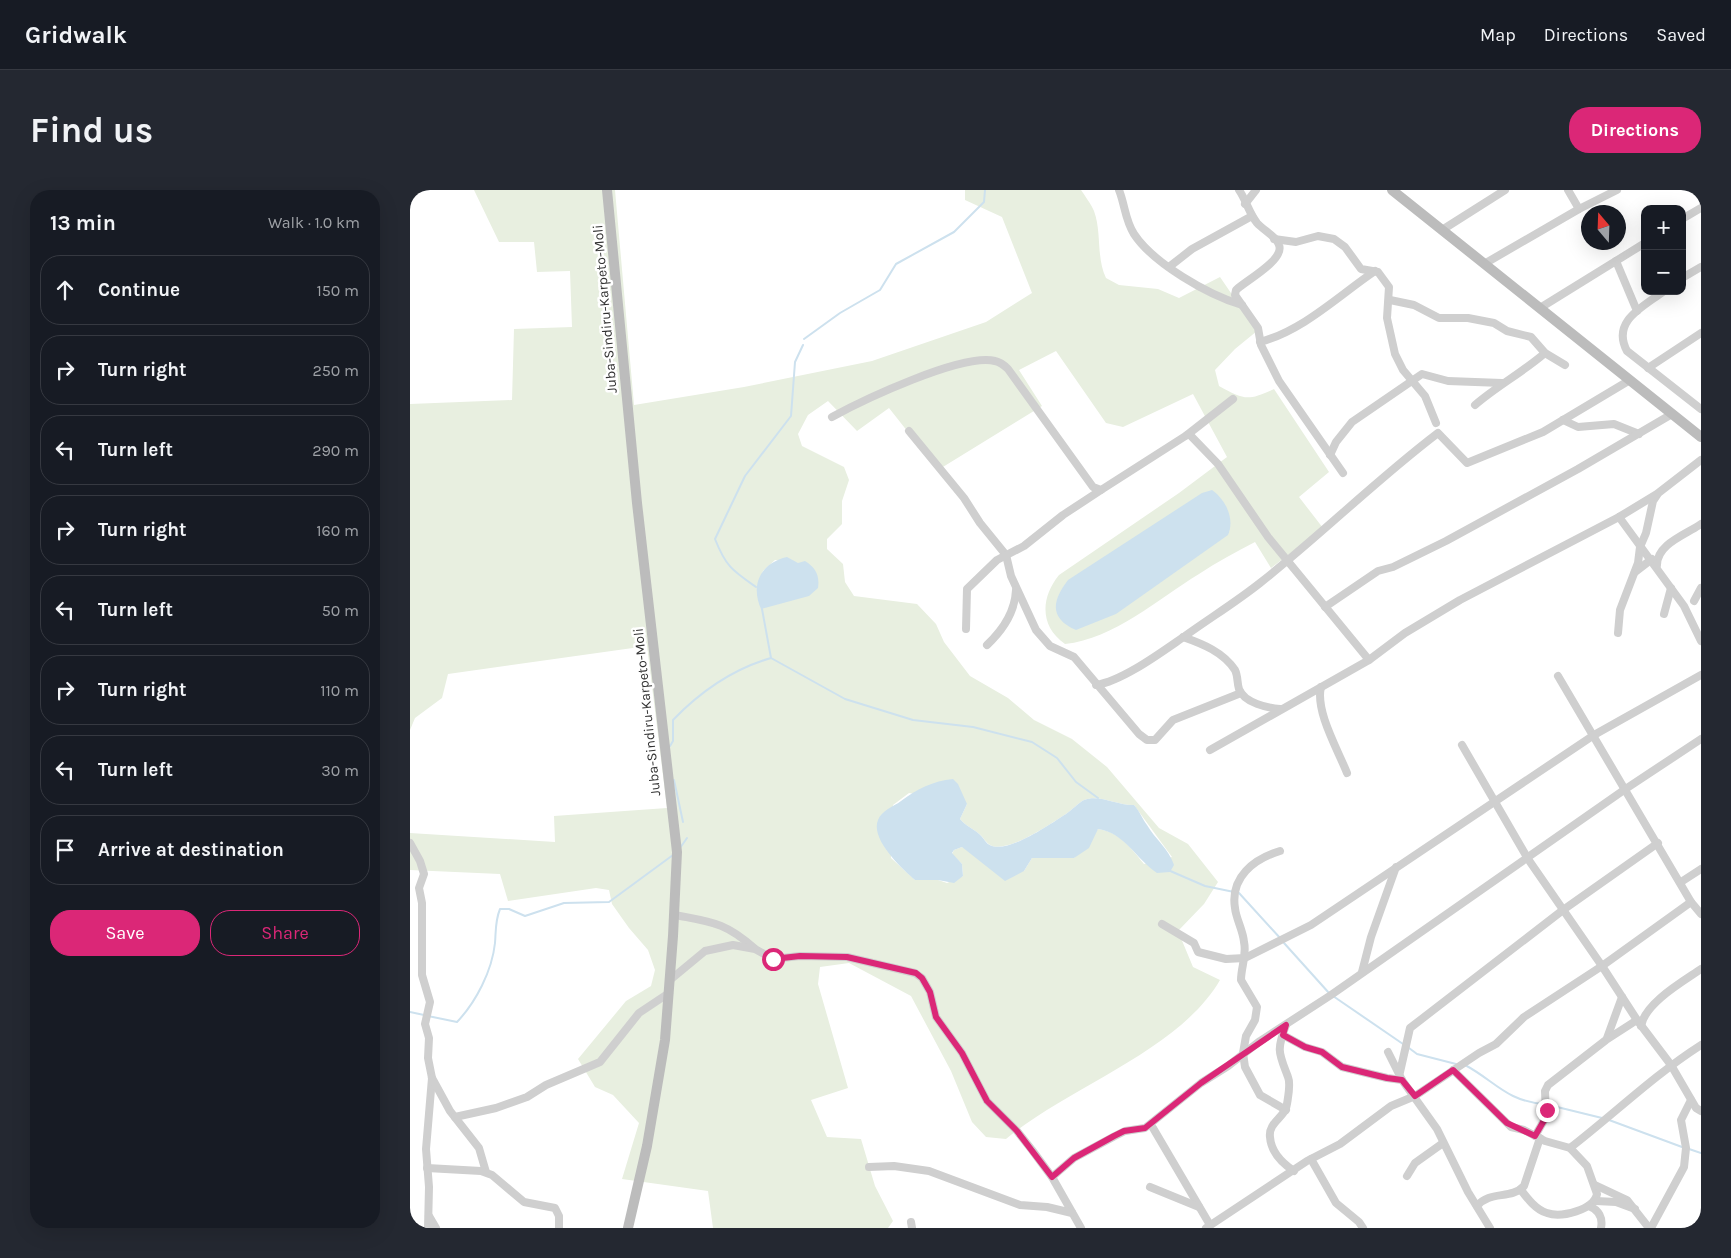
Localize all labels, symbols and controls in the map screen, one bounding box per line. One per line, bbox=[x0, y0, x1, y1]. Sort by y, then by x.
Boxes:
text: Gridwalk bbox=[25, 21, 127, 49]
text: Map bbox=[1480, 24, 1516, 46]
text: Directions bbox=[1544, 24, 1628, 46]
text: Saved bbox=[1656, 24, 1706, 46]
button: Directions bbox=[1569, 107, 1701, 153]
text: Find us bbox=[30, 110, 153, 151]
north arrow bbox=[1581, 205, 1626, 250]
map controls bbox=[1641, 205, 1686, 295]
button: + bbox=[1641, 205, 1686, 250]
text: 13 min bbox=[50, 211, 116, 235]
text: Walk · 1.0 km bbox=[268, 213, 360, 232]
street label: Juba-Sindiru-Karpeto-Moli bbox=[589, 224, 621, 394]
button: − bbox=[1641, 250, 1686, 295]
icon: ahead bbox=[51, 276, 79, 304]
text: Continue bbox=[98, 279, 180, 301]
text: 150 m bbox=[316, 281, 359, 300]
icon: right bbox=[51, 356, 79, 384]
text: Turn right bbox=[98, 359, 187, 381]
text: 250 m bbox=[312, 361, 359, 380]
icon: left bbox=[51, 436, 79, 464]
text: Turn left bbox=[98, 439, 173, 461]
text: 290 m bbox=[312, 441, 359, 460]
icon: right bbox=[51, 516, 79, 544]
text: Turn right bbox=[98, 519, 187, 541]
text: 160 m bbox=[316, 521, 359, 540]
icon: left bbox=[51, 596, 79, 624]
text: Turn left bbox=[98, 599, 173, 621]
text: 50 m bbox=[322, 601, 359, 620]
street label: Juba-Sindiru-Karpeto-Moli bbox=[630, 627, 664, 797]
icon: right bbox=[51, 676, 79, 704]
text: Turn right bbox=[98, 679, 187, 701]
text: 110 m bbox=[320, 681, 359, 700]
icon: left bbox=[51, 756, 79, 784]
text: Turn left bbox=[98, 759, 173, 781]
text: 30 m bbox=[321, 761, 359, 780]
icon: arrive bbox=[51, 836, 79, 864]
text: Arrive at destination bbox=[98, 839, 284, 861]
button: Save bbox=[50, 910, 200, 956]
button: Share bbox=[210, 910, 360, 956]
route start bbox=[762, 948, 785, 971]
route end bbox=[1536, 1099, 1559, 1122]

